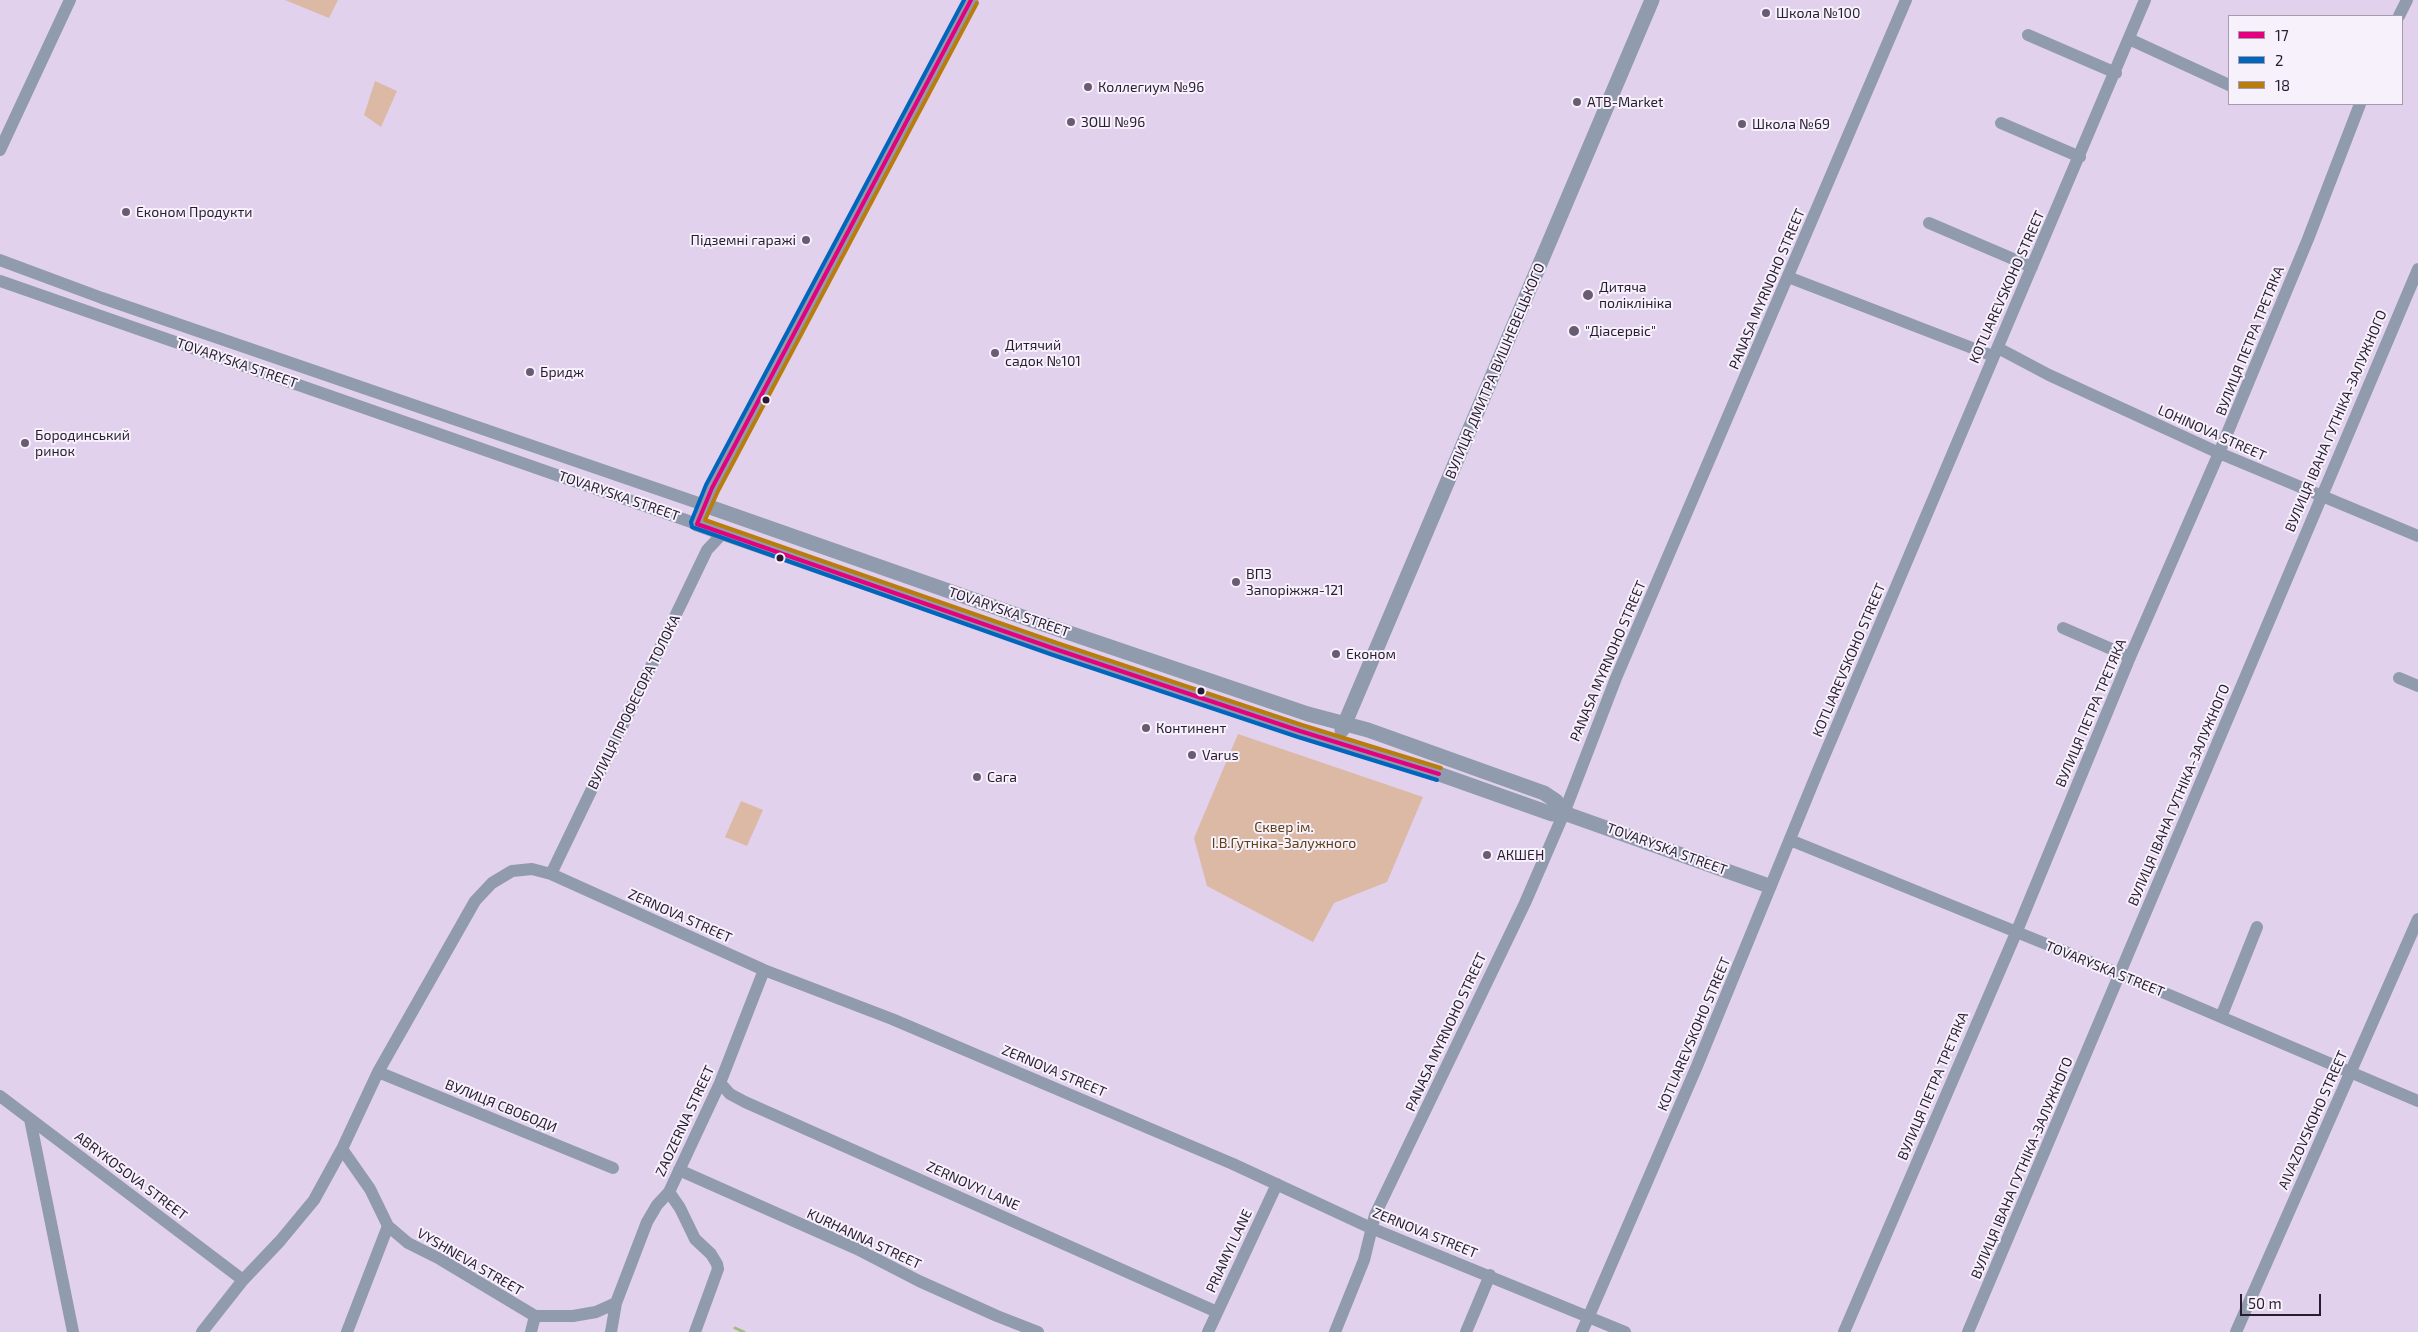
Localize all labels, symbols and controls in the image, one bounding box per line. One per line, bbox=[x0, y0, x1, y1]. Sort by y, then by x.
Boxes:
place label: Школа №100 bbox=[1776, 5, 1860, 21]
marker: Школа №100 bbox=[1760, 7, 1772, 19]
legend bbox=[2228, 15, 2403, 105]
text: 17 bbox=[2275, 26, 2289, 44]
text: 2 bbox=[2275, 51, 2283, 69]
text: 18 bbox=[2275, 76, 2290, 94]
place label: Коллегиум №96 bbox=[1098, 79, 1204, 95]
marker: Коллегиум №96 bbox=[1082, 81, 1094, 93]
place label: ATB-Market bbox=[1587, 94, 1663, 110]
marker: ATB-Market bbox=[1571, 96, 1583, 108]
place label: ЗОШ №96 bbox=[1081, 114, 1145, 130]
marker: ЗОШ №96 bbox=[1065, 116, 1077, 128]
place label: Школа №69 bbox=[1752, 116, 1830, 132]
marker: Школа №69 bbox=[1736, 118, 1748, 130]
place label: Економ Продукти bbox=[136, 204, 252, 220]
marker: Економ Продукти bbox=[120, 206, 132, 218]
street label: PANASA MYRNOHO STREET bbox=[1725, 206, 1809, 372]
street label: KOTLIAREVSKOHO STREET bbox=[1966, 208, 2048, 366]
place label: Підземні гаражі bbox=[691, 232, 796, 248]
marker: Підземні гаражі bbox=[800, 234, 812, 246]
street label: ВУЛИЦЯ ДМИТРА ВИШНЕВЕЦЬКОГО bbox=[1442, 260, 1548, 482]
street label: ВУЛИЦЯ ПЕТРА ТРЕТЯКА bbox=[2212, 264, 2288, 418]
place label: Дитяча поліклініка bbox=[1599, 279, 1672, 312]
marker: Дитяча поліклініка bbox=[1581, 288, 1595, 302]
street label: ВУЛИЦЯ ІВАНА ГУТНІКА-ЗАЛУЖНОГО bbox=[2282, 308, 2390, 534]
place label: "Діасервіс" bbox=[1585, 323, 1656, 339]
marker: "Діасервіс" bbox=[1567, 324, 1581, 338]
street label: TOVARYSKA STREET bbox=[174, 334, 300, 392]
place label: Дитячий садок №101 bbox=[1005, 337, 1081, 370]
marker: Дитячий садок №101 bbox=[989, 347, 1001, 359]
place label: Бридж bbox=[540, 364, 584, 380]
marker: Бридж bbox=[524, 366, 536, 378]
unlabelled marker bbox=[761, 395, 771, 405]
street label: LOHINOVA STREET bbox=[2155, 402, 2269, 464]
place label: Бородинський ринок bbox=[35, 427, 130, 460]
marker: Бородинський ринок bbox=[19, 437, 31, 449]
street label: TOVARYSKA STREET bbox=[556, 467, 682, 525]
unlabelled marker bbox=[775, 553, 785, 563]
place label: ВПЗ Запоріжжя-121 bbox=[1246, 566, 1344, 598]
marker: ВПЗ Запоріжжя-121 bbox=[1230, 576, 1242, 588]
street label: PANASA MYRNOHO STREET bbox=[1566, 578, 1650, 744]
street label: KOTLIAREVSKOHO STREET bbox=[1809, 581, 1889, 739]
street label: TOVARYSKA STREET bbox=[946, 583, 1072, 641]
street label: ВУЛИЦЯ ПРОФЕСОРА ТОЛОКА bbox=[584, 612, 684, 792]
street label: ВУЛИЦЯ ПЕТРА ТРЕТЯКА bbox=[2052, 636, 2130, 790]
place label: Економ bbox=[1346, 646, 1396, 662]
marker: Економ bbox=[1330, 648, 1342, 660]
street label: ВУЛИЦЯ ІВАНА ГУТНІКА-ЗАЛУЖНОГО bbox=[2125, 682, 2233, 908]
unlabelled marker bbox=[1196, 686, 1206, 696]
place label: Континент bbox=[1156, 720, 1226, 736]
marker: Континент bbox=[1140, 722, 1152, 734]
place label: Varus bbox=[1202, 747, 1239, 763]
marker: Varus bbox=[1186, 749, 1198, 761]
place label: Сага bbox=[987, 769, 1017, 785]
marker: Сага bbox=[971, 771, 983, 783]
park label: Сквер ім. І.В.Гутніка-Залужного bbox=[1212, 819, 1356, 852]
street label: TOVARYSKA STREET bbox=[1605, 819, 1729, 879]
place label: АКШЕН bbox=[1497, 847, 1544, 863]
marker: АКШЕН bbox=[1481, 849, 1493, 861]
street label: ZERNOVA STREET bbox=[625, 886, 735, 946]
street label: TOVARYSKA STREET bbox=[2043, 937, 2167, 1001]
street label: PANASA MYRNOHO STREET bbox=[1402, 950, 1490, 1114]
street label: KOTLIAREVSKOHO STREET bbox=[1654, 955, 1734, 1113]
street label: ВУЛИЦЯ ПЕТРА ТРЕТЯКА bbox=[1894, 1009, 1972, 1163]
street label: ZERNOVA STREET bbox=[999, 1041, 1109, 1101]
street label: AIVAZOVSKOHO STREET bbox=[2275, 1048, 2351, 1192]
street label: ВУЛИЦЯ ІВАНА ГУТНІКА-ЗАЛУЖНОГО bbox=[1968, 1055, 2076, 1281]
street label: ZAOZERNA STREET bbox=[652, 1063, 718, 1179]
street label: ВУЛИЦЯ СВОБОДИ bbox=[443, 1076, 559, 1136]
street label: ABRYKOSOVA STREET bbox=[71, 1128, 191, 1224]
street label: ZERNOVYI LANE bbox=[924, 1158, 1022, 1214]
street label: ZERNOVA STREET bbox=[1370, 1204, 1480, 1262]
street label: KURHANNA STREET bbox=[804, 1205, 924, 1273]
street label: PRIAMYI LANE bbox=[1202, 1207, 1256, 1295]
street label: VYSHNEVA STREET bbox=[414, 1225, 526, 1299]
scale bar bbox=[2243, 1284, 2324, 1316]
text: 50 m bbox=[2248, 1294, 2282, 1312]

